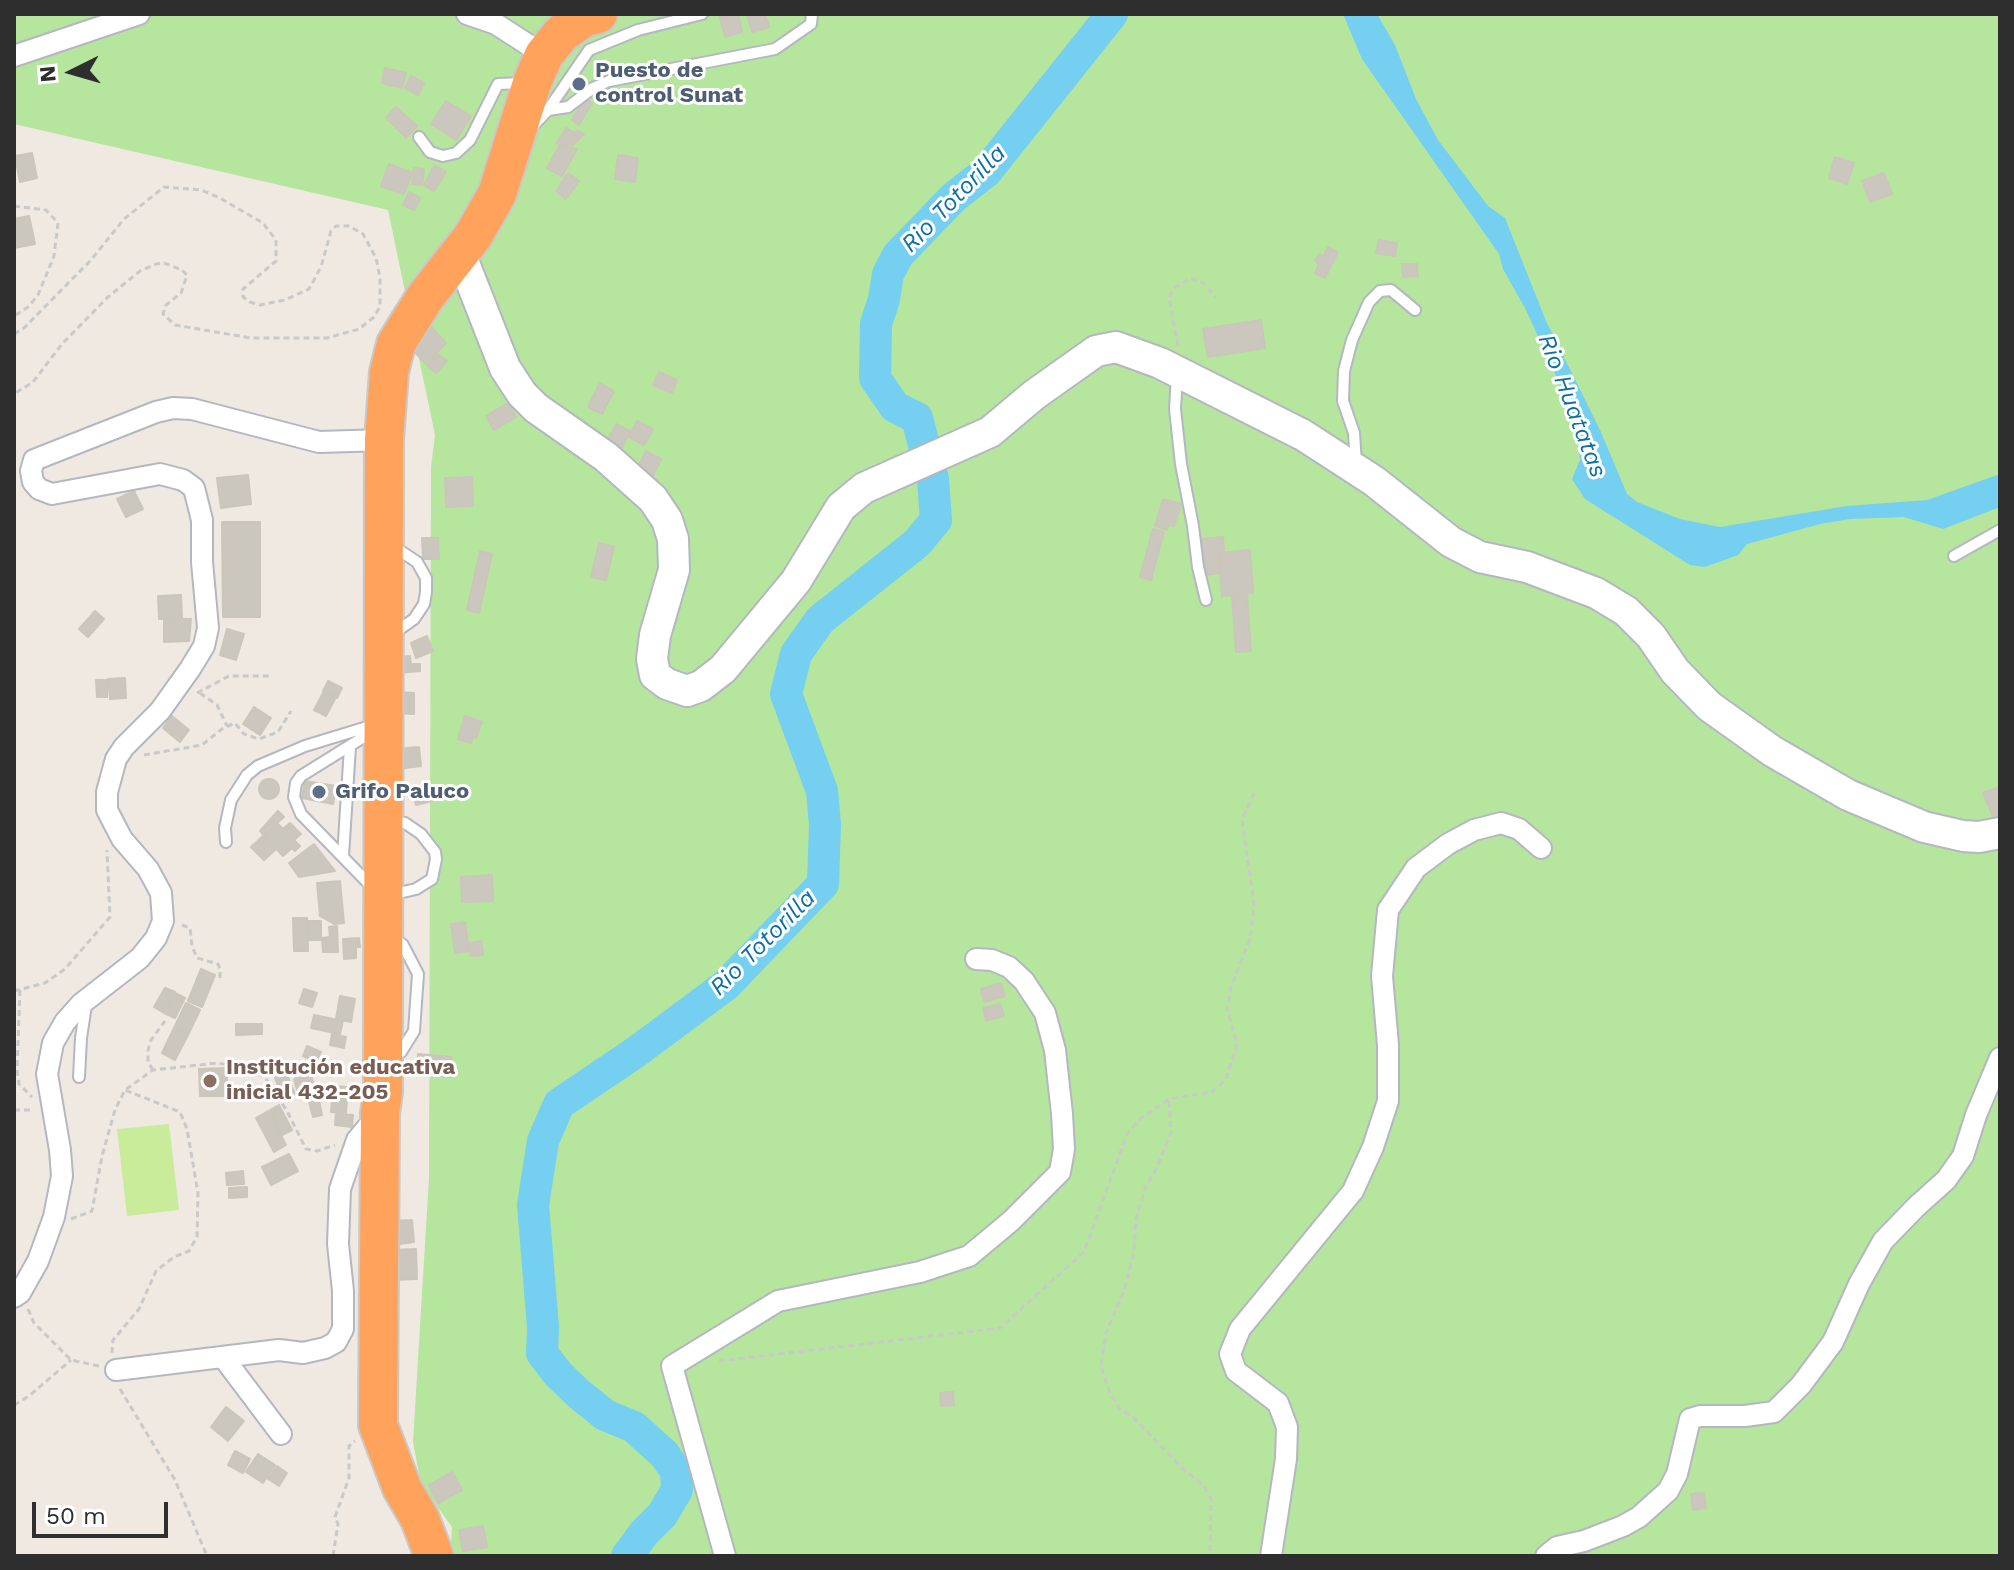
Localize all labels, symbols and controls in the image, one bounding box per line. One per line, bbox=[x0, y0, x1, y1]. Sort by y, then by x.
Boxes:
north arrow bbox=[32, 32, 112, 112]
place label: Puesto de control Sunat bbox=[595, 58, 743, 110]
text: N bbox=[34, 65, 61, 83]
marker: Puesto de control Sunat bbox=[570, 75, 588, 93]
water label: Rio Totorilla bbox=[896, 139, 1012, 259]
water label: Rio Huatatas bbox=[1531, 330, 1613, 482]
place label: Grifo Paluco bbox=[335, 779, 469, 805]
marker: Grifo Paluco bbox=[310, 783, 328, 801]
water label: Rio Totorilla bbox=[704, 884, 822, 1002]
place label: Institución educativa inicial 432-205 bbox=[226, 1055, 455, 1106]
marker: Institución educativa inicial 432-205 bbox=[201, 1072, 219, 1090]
scale bar bbox=[36, 1486, 172, 1536]
text: 50 m bbox=[46, 1502, 106, 1530]

